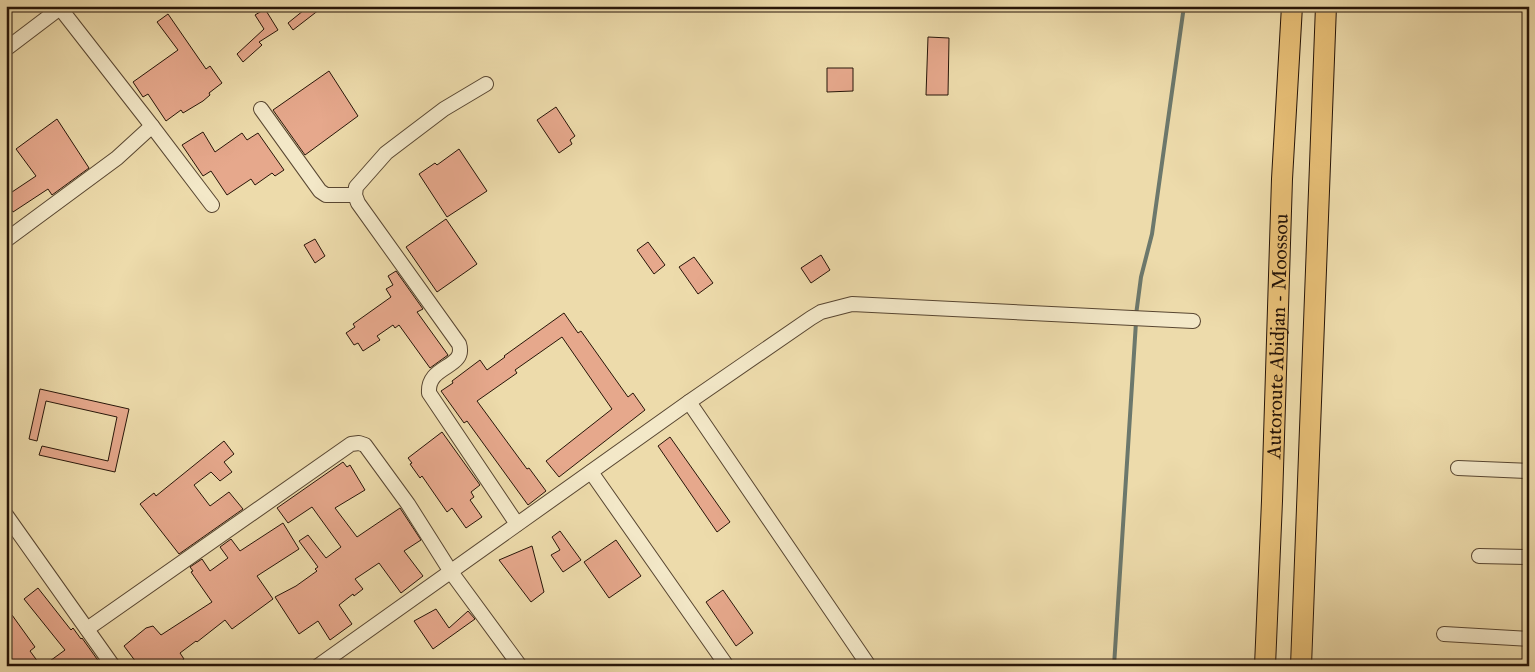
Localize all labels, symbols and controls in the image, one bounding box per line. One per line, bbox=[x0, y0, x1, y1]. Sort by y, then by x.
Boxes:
street label: Autoroute Abidjan - Moossou bbox=[1261, 213, 1293, 460]

